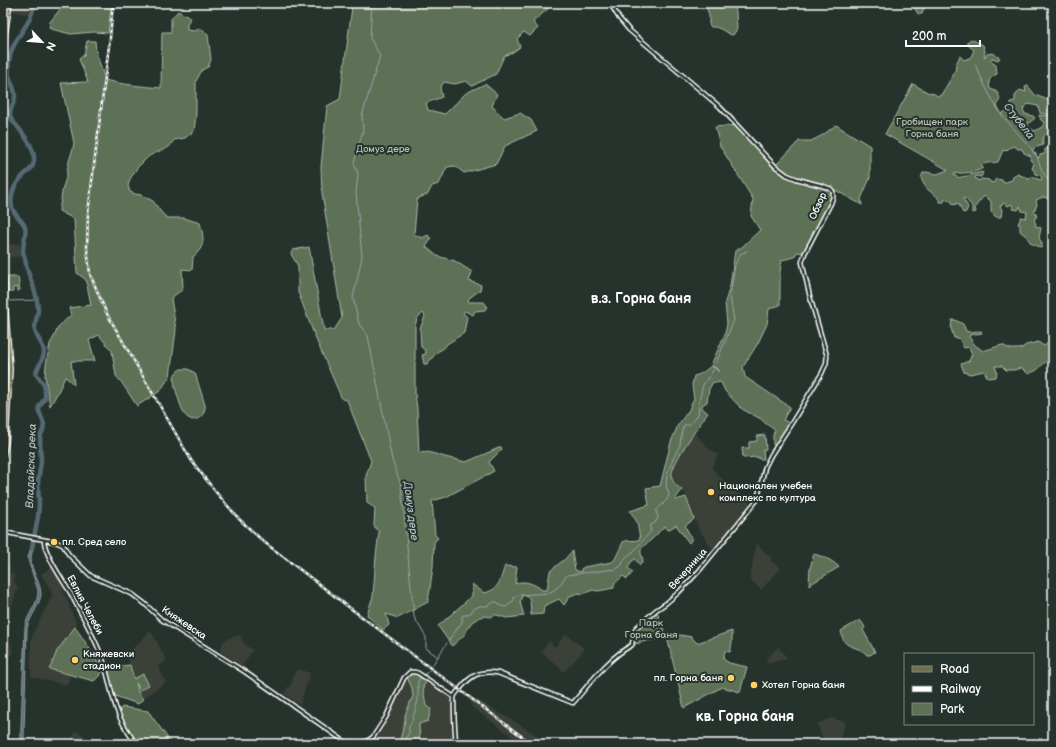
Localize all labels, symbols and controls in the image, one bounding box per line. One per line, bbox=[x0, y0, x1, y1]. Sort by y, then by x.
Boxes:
north arrow bbox=[22, 22, 62, 62]
scale bar bbox=[906, 22, 980, 48]
text: 200 m bbox=[912, 29, 946, 44]
text: N bbox=[43, 40, 58, 53]
water label: Стубела bbox=[1001, 100, 1038, 142]
park label: Гробищен парк Горна баня bbox=[896, 116, 969, 140]
park label: Домуз дере bbox=[356, 143, 410, 155]
street label: Обзор bbox=[807, 190, 829, 221]
district label: в.з. Горна баня bbox=[591, 290, 691, 307]
water label: Владайска река bbox=[23, 423, 39, 509]
water label: Домуз дере bbox=[401, 480, 421, 542]
place label: Национален учебен комплекс по култура bbox=[719, 480, 816, 504]
marker: Национален учебен комплекс по култура bbox=[706, 487, 716, 497]
place label: пл. Сред село bbox=[62, 536, 126, 548]
marker: пл. Сред село bbox=[49, 537, 59, 547]
street label: Вечерница bbox=[666, 546, 710, 592]
street label: Евлия Челеби bbox=[64, 573, 106, 637]
street label: Княжевска bbox=[159, 604, 209, 642]
park label: Парк Горна баня bbox=[624, 617, 678, 641]
place label: Княжевски стадион bbox=[83, 648, 134, 672]
legend bbox=[904, 653, 1034, 725]
marker: Княжевски стадион bbox=[70, 655, 80, 665]
text: Road bbox=[940, 662, 969, 677]
place label: пл. Горна баня bbox=[654, 672, 723, 684]
marker: пл. Горна баня bbox=[726, 673, 736, 683]
place label: Хотел Горна баня bbox=[762, 679, 845, 691]
marker: Хотел Горна баня bbox=[749, 680, 759, 690]
text: Railway bbox=[940, 682, 982, 697]
text: Park bbox=[940, 702, 964, 717]
district label: кв. Горна баня bbox=[696, 708, 794, 725]

